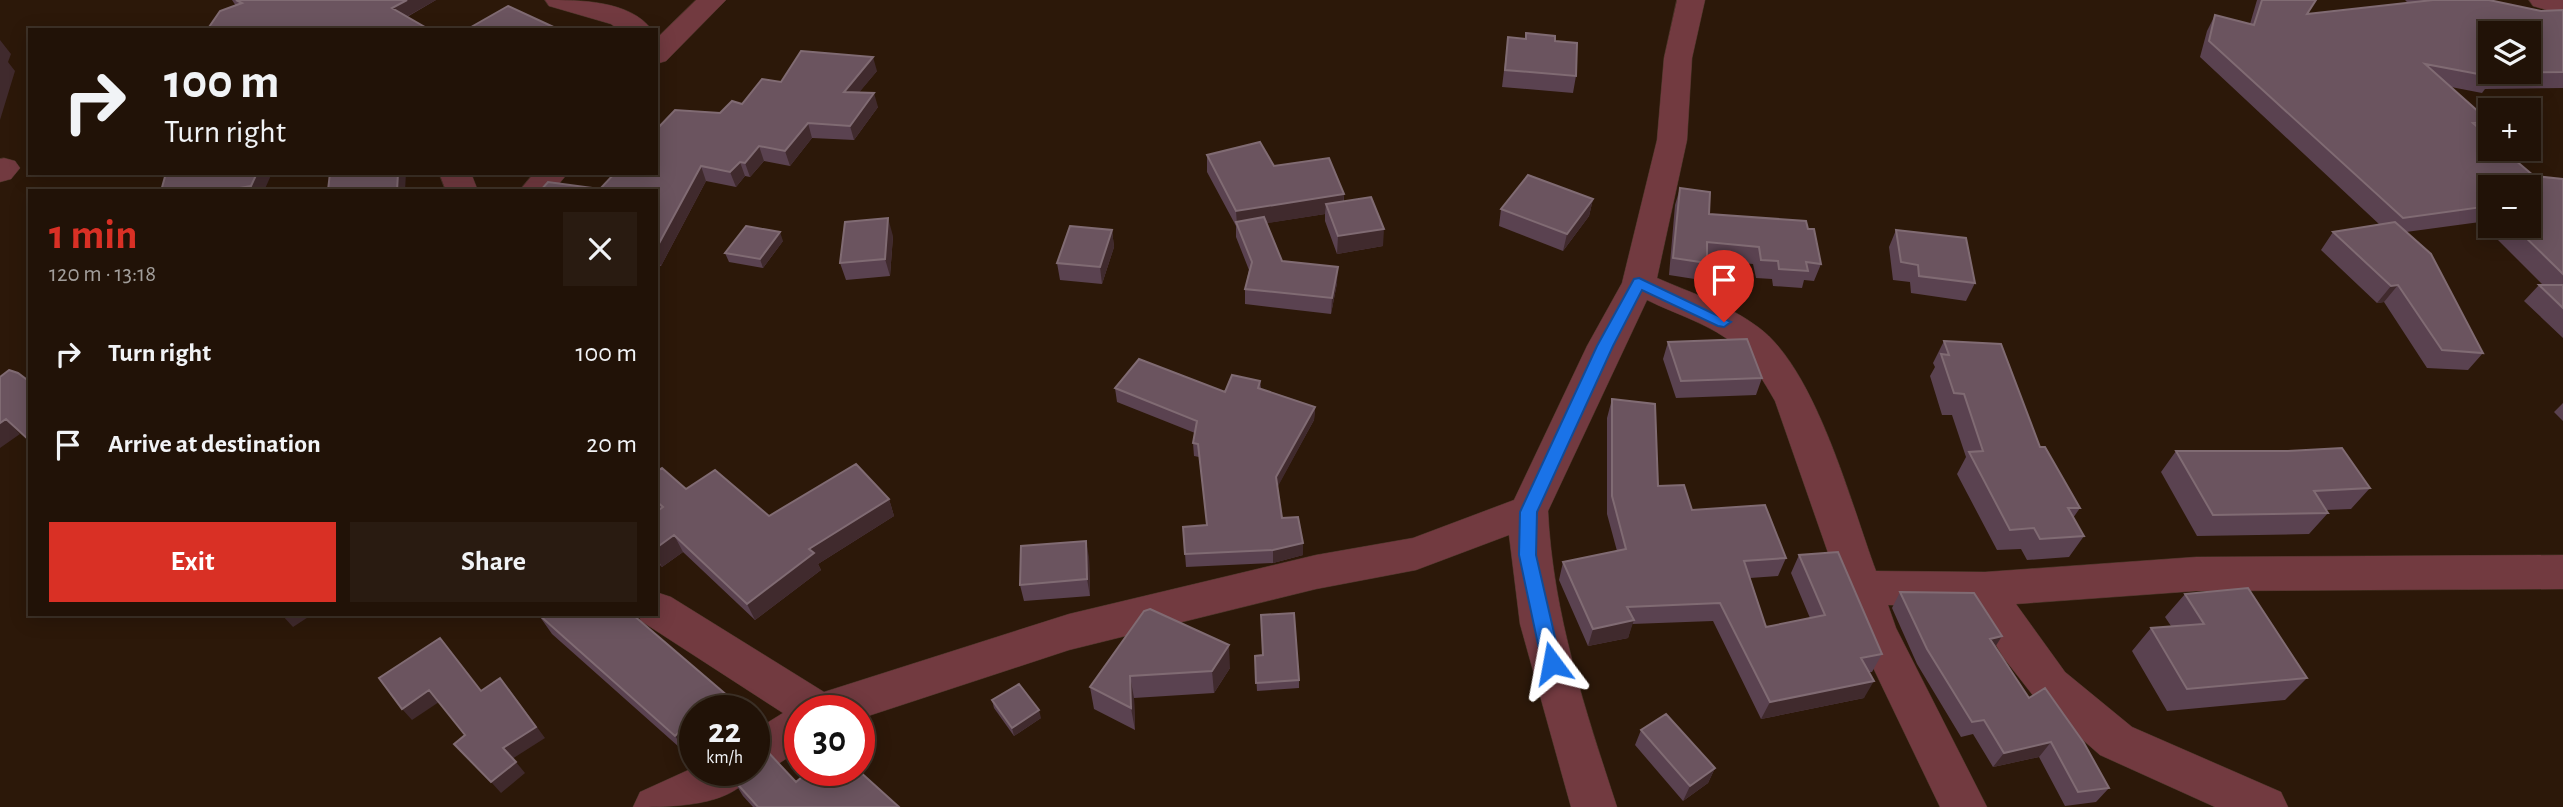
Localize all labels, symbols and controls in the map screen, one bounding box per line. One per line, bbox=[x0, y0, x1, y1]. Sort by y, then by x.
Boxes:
map controls bbox=[2478, 21, 2541, 238]
button: layers bbox=[2478, 21, 2541, 84]
icon: right bbox=[49, 56, 140, 147]
text: 100 m bbox=[164, 58, 280, 107]
button: + bbox=[2478, 98, 2541, 161]
text: Turn right bbox=[164, 116, 286, 148]
button: − bbox=[2478, 175, 2541, 238]
button: close bbox=[563, 212, 637, 286]
text: 1 min bbox=[49, 214, 138, 256]
pin bbox=[1694, 250, 1754, 322]
icon: arrive bbox=[1705, 261, 1743, 299]
text: 120 m · 13:18 bbox=[49, 263, 156, 286]
icon: right bbox=[49, 335, 87, 373]
text: Turn right bbox=[108, 340, 211, 366]
text: 100 m bbox=[576, 340, 637, 366]
icon: arrive bbox=[49, 426, 87, 464]
text: Arrive at destination bbox=[108, 431, 321, 457]
text: 20 m bbox=[586, 431, 637, 457]
button: Exit bbox=[49, 522, 336, 602]
button: Share bbox=[350, 522, 637, 602]
position arrow bbox=[1515, 626, 1589, 700]
speed limit sign: 30 bbox=[784, 695, 875, 786]
text: 22 bbox=[708, 714, 741, 749]
text: km/h bbox=[706, 749, 743, 767]

